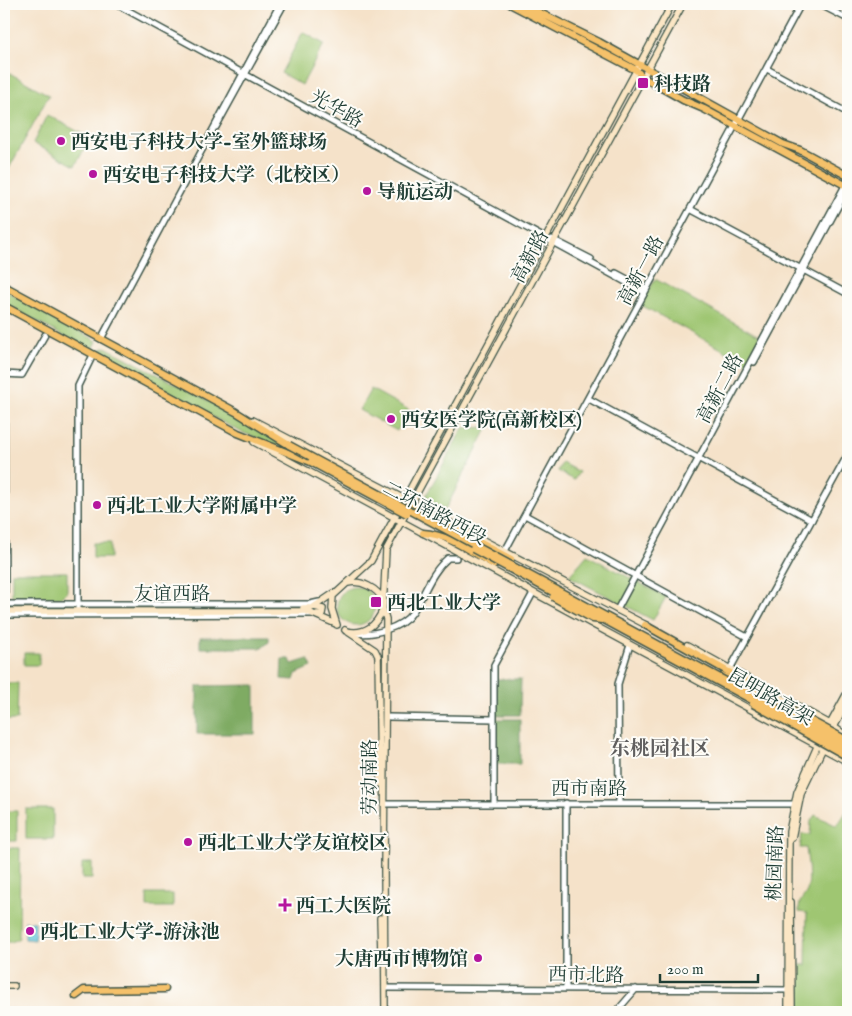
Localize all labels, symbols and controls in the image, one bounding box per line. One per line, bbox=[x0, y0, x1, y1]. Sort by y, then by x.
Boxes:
place label: 科技路 bbox=[654, 73, 711, 97]
marker: 科技路 bbox=[636, 76, 650, 90]
street label: 光华路 bbox=[305, 85, 367, 134]
place label: 西安电子科技大学-室外篮球场 bbox=[71, 131, 327, 155]
marker: 西安电子科技大学-室外篮球场 bbox=[55, 135, 67, 147]
place label: 西安电子科技大学（北校区） bbox=[103, 164, 350, 188]
marker: 西安电子科技大学（北校区） bbox=[87, 168, 99, 180]
place label: 导航运动 bbox=[377, 181, 453, 205]
marker: 导航运动 bbox=[361, 185, 373, 197]
street label: 高新路 bbox=[507, 226, 555, 288]
street label: 高新一路 bbox=[613, 232, 670, 310]
street label: 高新二路 bbox=[692, 350, 749, 428]
place label: 西安医学院(高新校区) bbox=[401, 409, 582, 433]
marker: 西安医学院(高新校区) bbox=[385, 413, 397, 425]
street label: 二环南路西段 bbox=[378, 476, 490, 551]
place label: 西北工业大学附属中学 bbox=[107, 495, 297, 519]
marker: 西北工业大学附属中学 bbox=[91, 499, 103, 511]
street label: 友谊西路 bbox=[134, 583, 210, 607]
place label: 西北工业大学 bbox=[387, 592, 501, 616]
marker: 西北工业大学 bbox=[369, 595, 383, 609]
street label: 昆明路高架 bbox=[723, 664, 817, 732]
district label: 东桃园社区 bbox=[610, 737, 710, 762]
street label: 劳动南路 bbox=[359, 739, 383, 815]
street label: 西市南路 bbox=[551, 778, 627, 802]
street label: 桃园南路 bbox=[763, 825, 789, 901]
place label: 西北工业大学友谊校区 bbox=[198, 832, 388, 856]
marker: 西北工业大学友谊校区 bbox=[182, 836, 194, 848]
place label: 西工大医院 bbox=[296, 895, 391, 919]
marker: 西工大医院 bbox=[278, 898, 292, 912]
place label: 西北工业大学-游泳池 bbox=[40, 921, 220, 945]
marker: 西北工业大学-游泳池 bbox=[24, 925, 36, 937]
place label: 大唐西市博物馆 bbox=[335, 948, 468, 972]
scale bar bbox=[660, 951, 757, 983]
marker: 大唐西市博物馆 bbox=[472, 952, 484, 964]
text: 200 m bbox=[667, 960, 704, 979]
street label: 西市北路 bbox=[548, 963, 624, 989]

